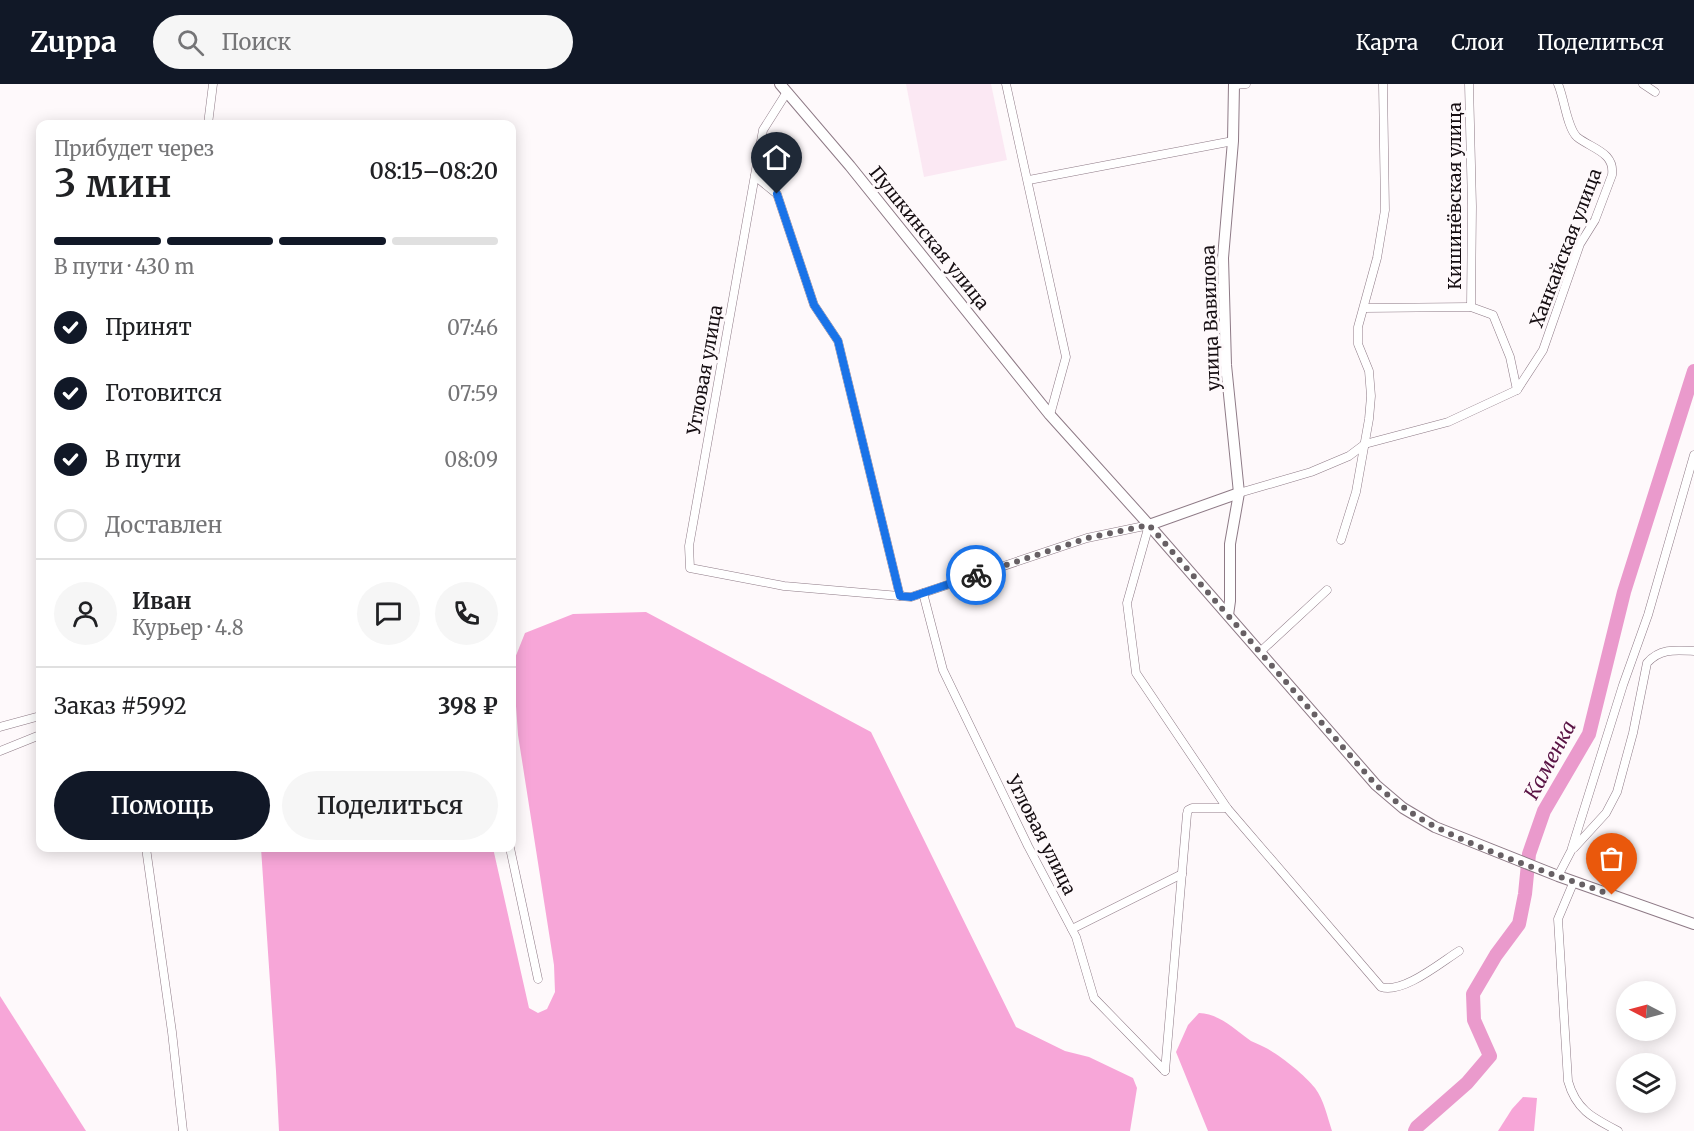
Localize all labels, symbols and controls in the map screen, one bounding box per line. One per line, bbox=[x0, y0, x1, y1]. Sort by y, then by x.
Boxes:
search box bbox=[153, 15, 573, 69]
text: Zuppa bbox=[30, 24, 117, 60]
icon: search bbox=[174, 26, 207, 59]
text: Поиск bbox=[222, 28, 291, 56]
text: Карта bbox=[1356, 29, 1418, 56]
text: Слои bbox=[1451, 29, 1504, 56]
text: Поделиться bbox=[1537, 29, 1664, 56]
street label: Кишинёвская улица bbox=[1443, 102, 1466, 290]
pin bbox=[751, 132, 802, 194]
text: Прибудет через bbox=[54, 136, 214, 161]
icon: home bbox=[760, 141, 793, 174]
text: 08:15–08:20 bbox=[370, 157, 498, 185]
text: 3 мин bbox=[54, 159, 172, 208]
street label: Пушкинская улица bbox=[864, 161, 995, 314]
street label: Ханкайская улица bbox=[1525, 165, 1607, 331]
street label: улица Вавилова bbox=[1196, 244, 1225, 391]
text: В пути · 430 m bbox=[54, 254, 194, 279]
street label: Угловая улица bbox=[682, 303, 727, 438]
icon: check bbox=[54, 311, 87, 344]
text: Принят bbox=[105, 313, 192, 341]
text: 07:46 bbox=[447, 315, 498, 340]
icon: check bbox=[54, 377, 87, 410]
text: Готовится bbox=[105, 379, 222, 407]
text: 07:59 bbox=[448, 381, 498, 406]
icon: check bbox=[54, 443, 87, 476]
text: В пути bbox=[105, 445, 181, 473]
text: 08:09 bbox=[444, 447, 498, 472]
text: Доставлен bbox=[105, 511, 222, 539]
courier bbox=[946, 545, 1006, 605]
icon: bike bbox=[960, 559, 993, 592]
button: person bbox=[54, 582, 117, 645]
button: chat bbox=[357, 582, 420, 645]
button: phone bbox=[435, 582, 498, 645]
text: Иван bbox=[132, 587, 192, 615]
text: Курьер · 4.8 bbox=[132, 615, 244, 640]
text: Заказ #5992 bbox=[54, 692, 187, 720]
text: 398 ₽ bbox=[438, 692, 498, 720]
water label: Каменка bbox=[1518, 716, 1581, 804]
street label: Угловая улица bbox=[1001, 770, 1082, 899]
button: Помощь bbox=[54, 771, 270, 840]
button: Поделиться bbox=[282, 771, 498, 840]
pin bbox=[1586, 833, 1637, 895]
icon: bag bbox=[1595, 842, 1628, 875]
north arrow bbox=[1616, 981, 1676, 1041]
map controls bbox=[1616, 981, 1676, 1113]
button: layers bbox=[1616, 1053, 1676, 1113]

